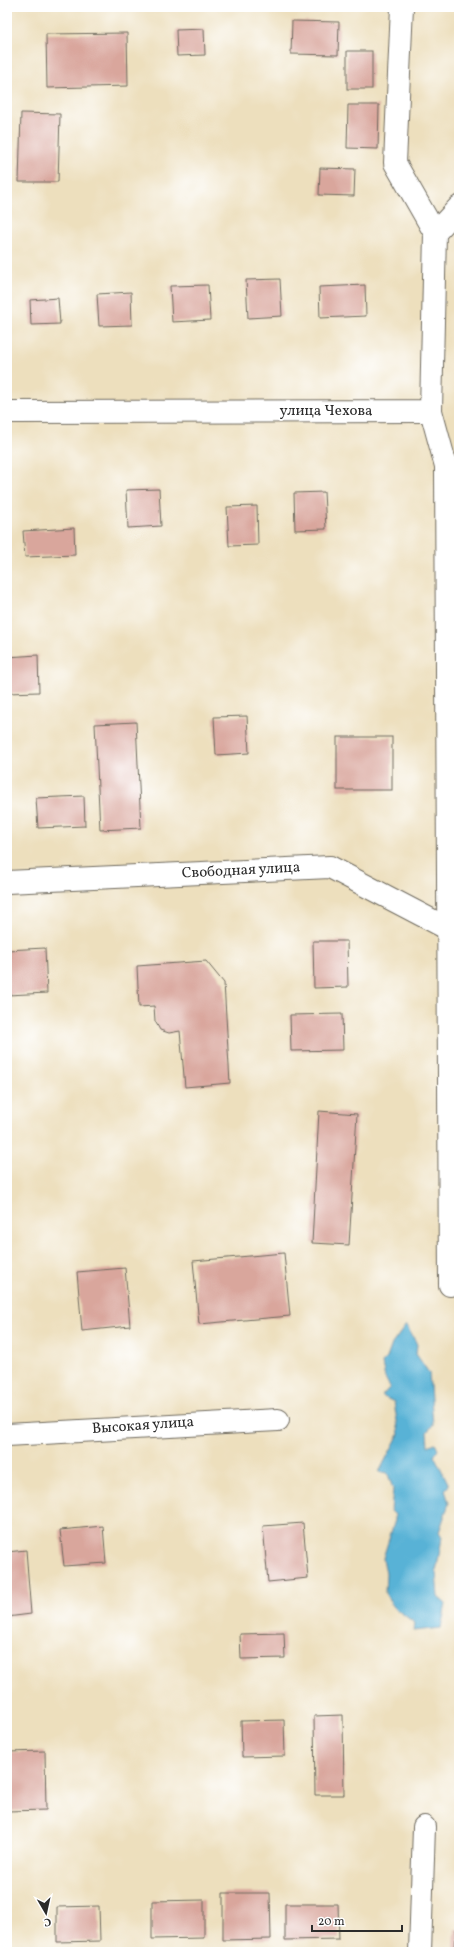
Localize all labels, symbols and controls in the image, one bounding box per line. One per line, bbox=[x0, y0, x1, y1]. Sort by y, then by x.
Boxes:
street label: улица Чехова bbox=[280, 401, 372, 422]
street label: Свободная улица bbox=[181, 857, 301, 885]
street label: Высокая улица bbox=[91, 1412, 195, 1440]
north arrow bbox=[26, 1893, 66, 1933]
scale bar bbox=[312, 1907, 402, 1933]
text: С bbox=[43, 1913, 52, 1929]
text: 20 m bbox=[318, 1914, 345, 1930]

